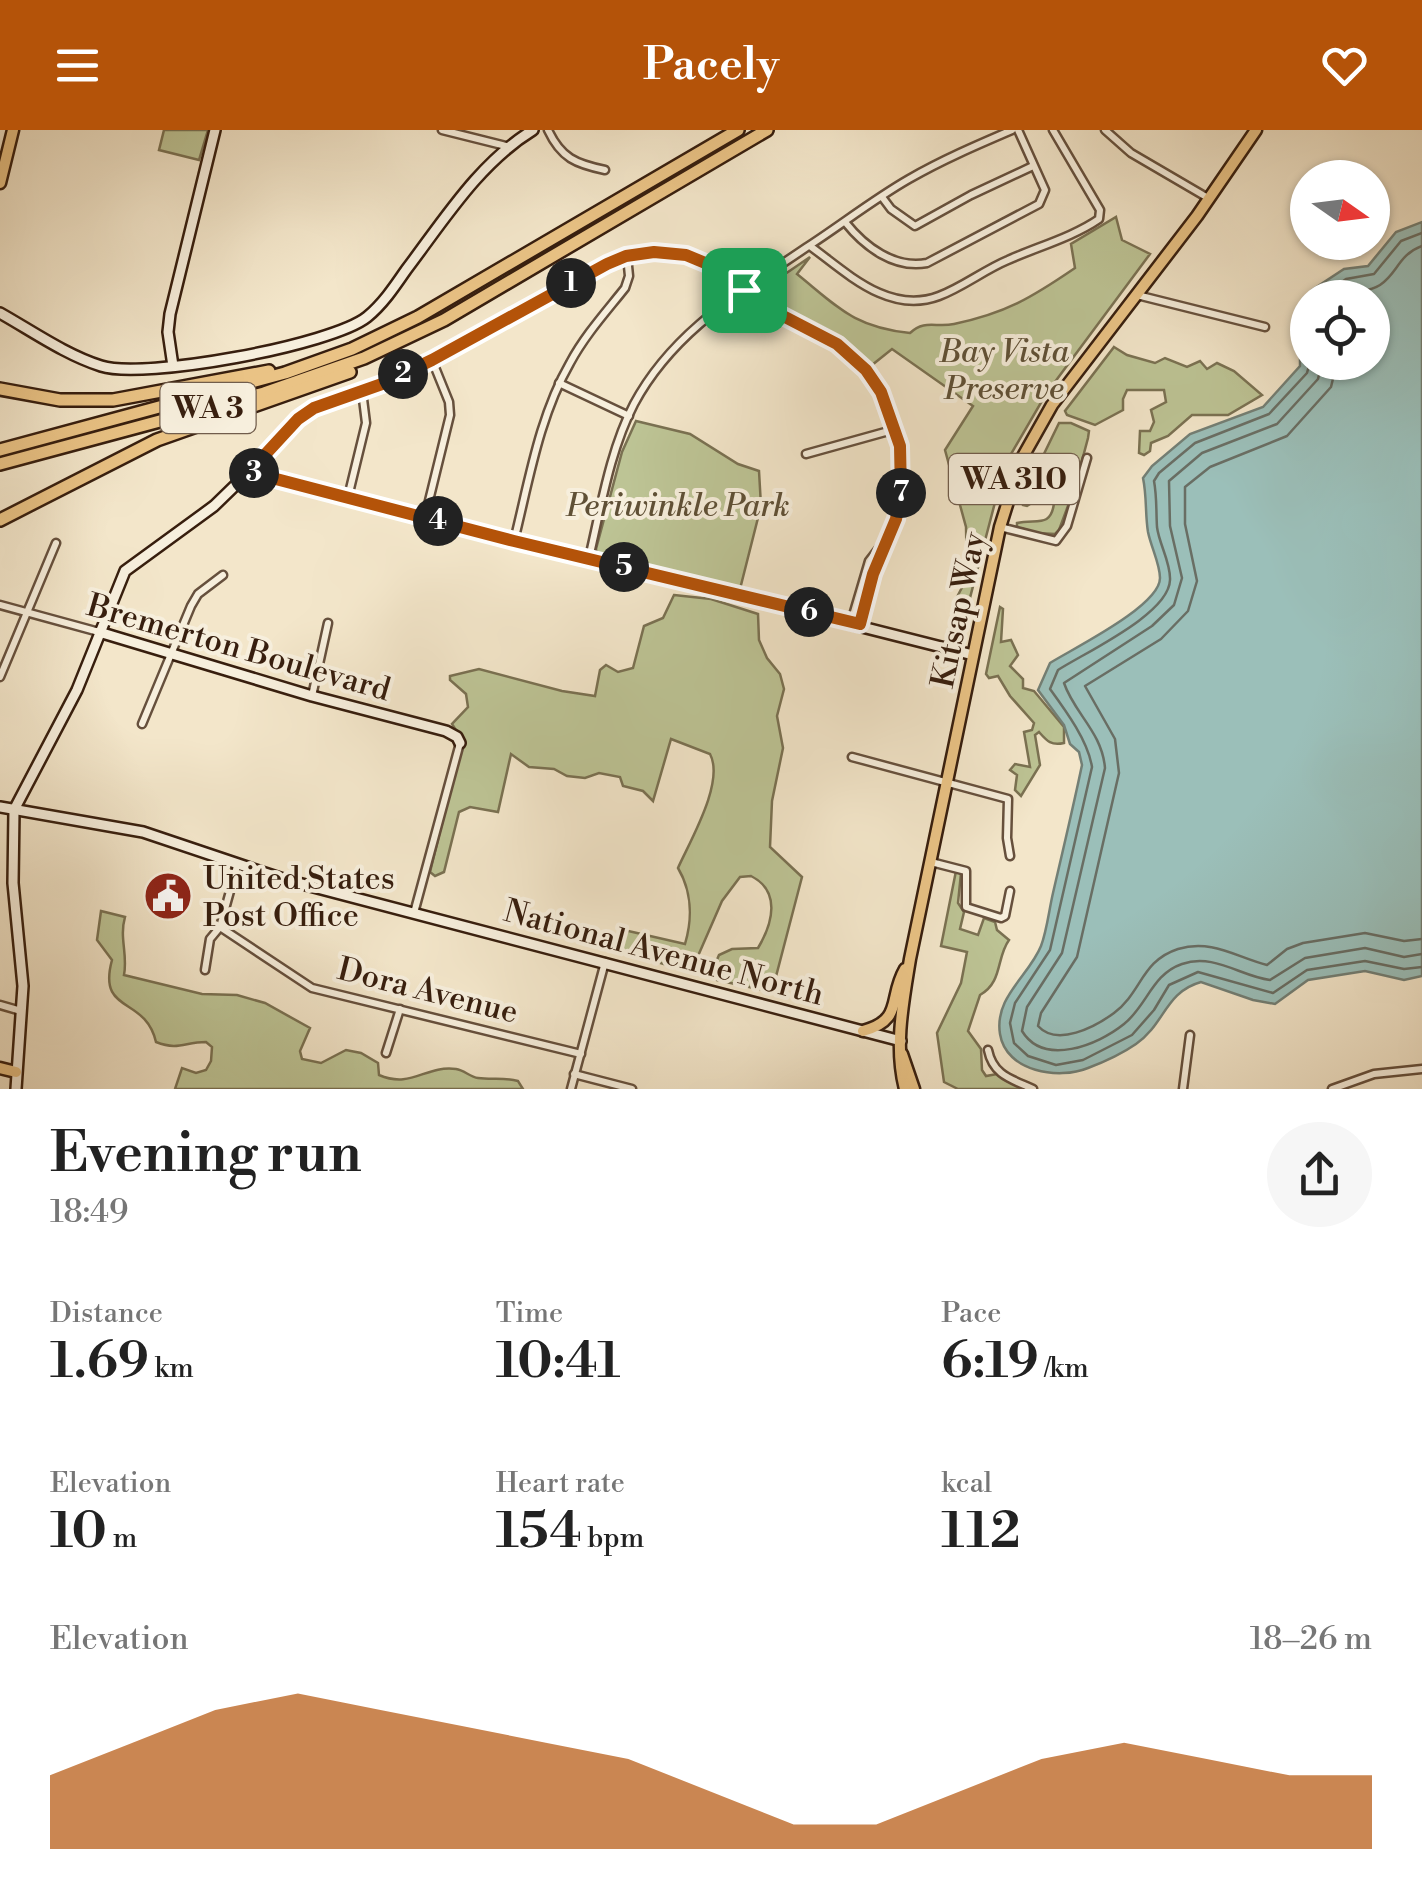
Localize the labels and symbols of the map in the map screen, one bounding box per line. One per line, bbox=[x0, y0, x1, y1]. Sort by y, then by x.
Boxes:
north arrow bbox=[1290, 160, 1390, 260]
pin bbox=[702, 248, 787, 333]
pin: 1 bbox=[546, 258, 596, 308]
park label: Bay Vista Preserve bbox=[938, 332, 1069, 409]
pin: 2 bbox=[378, 349, 428, 399]
road number: WA 3 bbox=[160, 383, 256, 433]
pin: 3 bbox=[229, 448, 279, 498]
road number: WA 310 bbox=[949, 454, 1079, 504]
pin: 7 bbox=[876, 468, 926, 518]
park label: Periwinkle Park bbox=[565, 486, 790, 526]
pin: 4 bbox=[413, 496, 463, 546]
street label: Kitsap Way bbox=[923, 528, 995, 692]
pin: 5 bbox=[599, 542, 649, 592]
street label: Bremerton Boulevard bbox=[81, 585, 395, 710]
pin: 6 bbox=[784, 587, 834, 637]
place label: United States Post Office bbox=[203, 859, 395, 936]
public building icon: United States Post Office bbox=[142, 870, 194, 922]
street label: National Avenue North bbox=[499, 891, 828, 1015]
street label: Dora Avenue bbox=[333, 949, 522, 1033]

